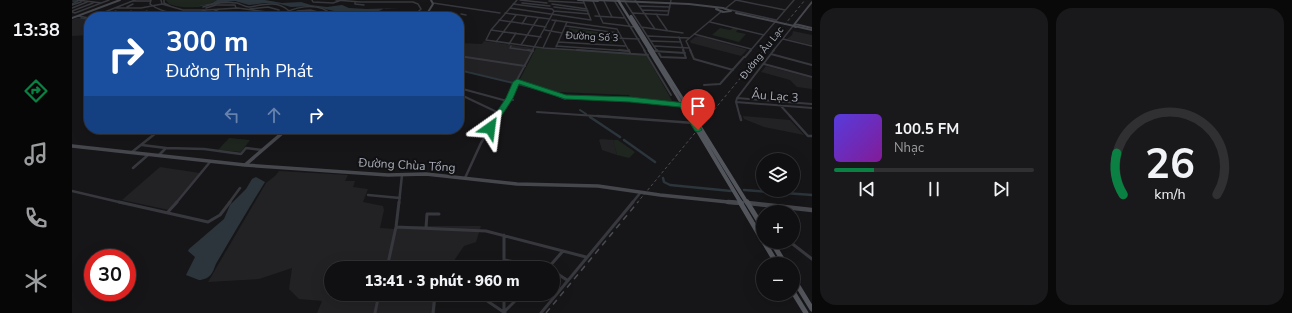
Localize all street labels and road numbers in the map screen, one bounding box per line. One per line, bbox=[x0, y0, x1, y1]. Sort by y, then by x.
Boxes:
street label: Đường Âu Lạc bbox=[736, 23, 787, 83]
street label: Đường Số 3 bbox=[564, 29, 619, 45]
street label: Âu Lạc 3 bbox=[751, 86, 799, 106]
street label: Đường Chùa Tổng bbox=[357, 154, 456, 176]

